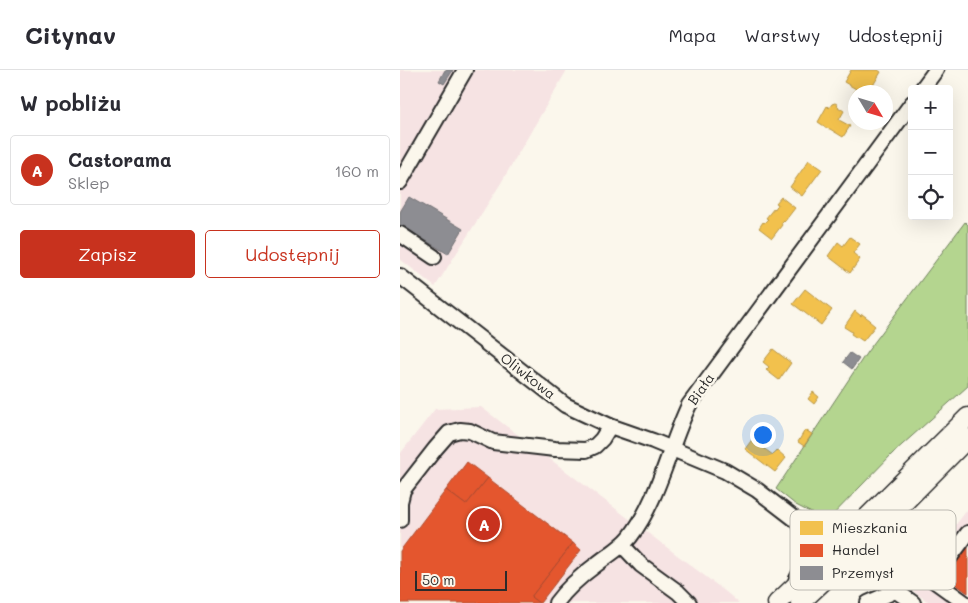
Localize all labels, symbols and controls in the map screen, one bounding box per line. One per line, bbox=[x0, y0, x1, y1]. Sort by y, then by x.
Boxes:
text: Citynav bbox=[25, 19, 116, 50]
text: Mapa bbox=[668, 23, 716, 47]
text: Warstwy bbox=[744, 23, 820, 47]
text: Udostępnij bbox=[848, 23, 943, 47]
north arrow bbox=[848, 85, 893, 130]
map controls bbox=[908, 85, 953, 220]
button: + bbox=[908, 85, 953, 130]
text: W pobliżu bbox=[20, 89, 121, 116]
button: − bbox=[908, 130, 953, 175]
text: Castorama bbox=[68, 147, 172, 172]
text: A bbox=[31, 160, 43, 181]
text: 160 m bbox=[334, 160, 379, 181]
text: Sklep bbox=[68, 172, 109, 193]
button: locate bbox=[908, 175, 953, 220]
button: Zapisz bbox=[20, 230, 195, 278]
button: Udostępnij bbox=[205, 230, 380, 278]
street label: Oliwkowa bbox=[497, 348, 560, 403]
street label: Biała bbox=[683, 369, 718, 408]
your location bbox=[750, 422, 776, 448]
pin: A bbox=[468, 505, 500, 543]
legend bbox=[790, 510, 956, 590]
text: Mieszkania bbox=[832, 518, 908, 537]
text: Handel bbox=[832, 540, 880, 559]
text: Przemysł bbox=[832, 563, 894, 582]
scale bar bbox=[415, 568, 508, 591]
text: 50 m bbox=[422, 570, 454, 589]

